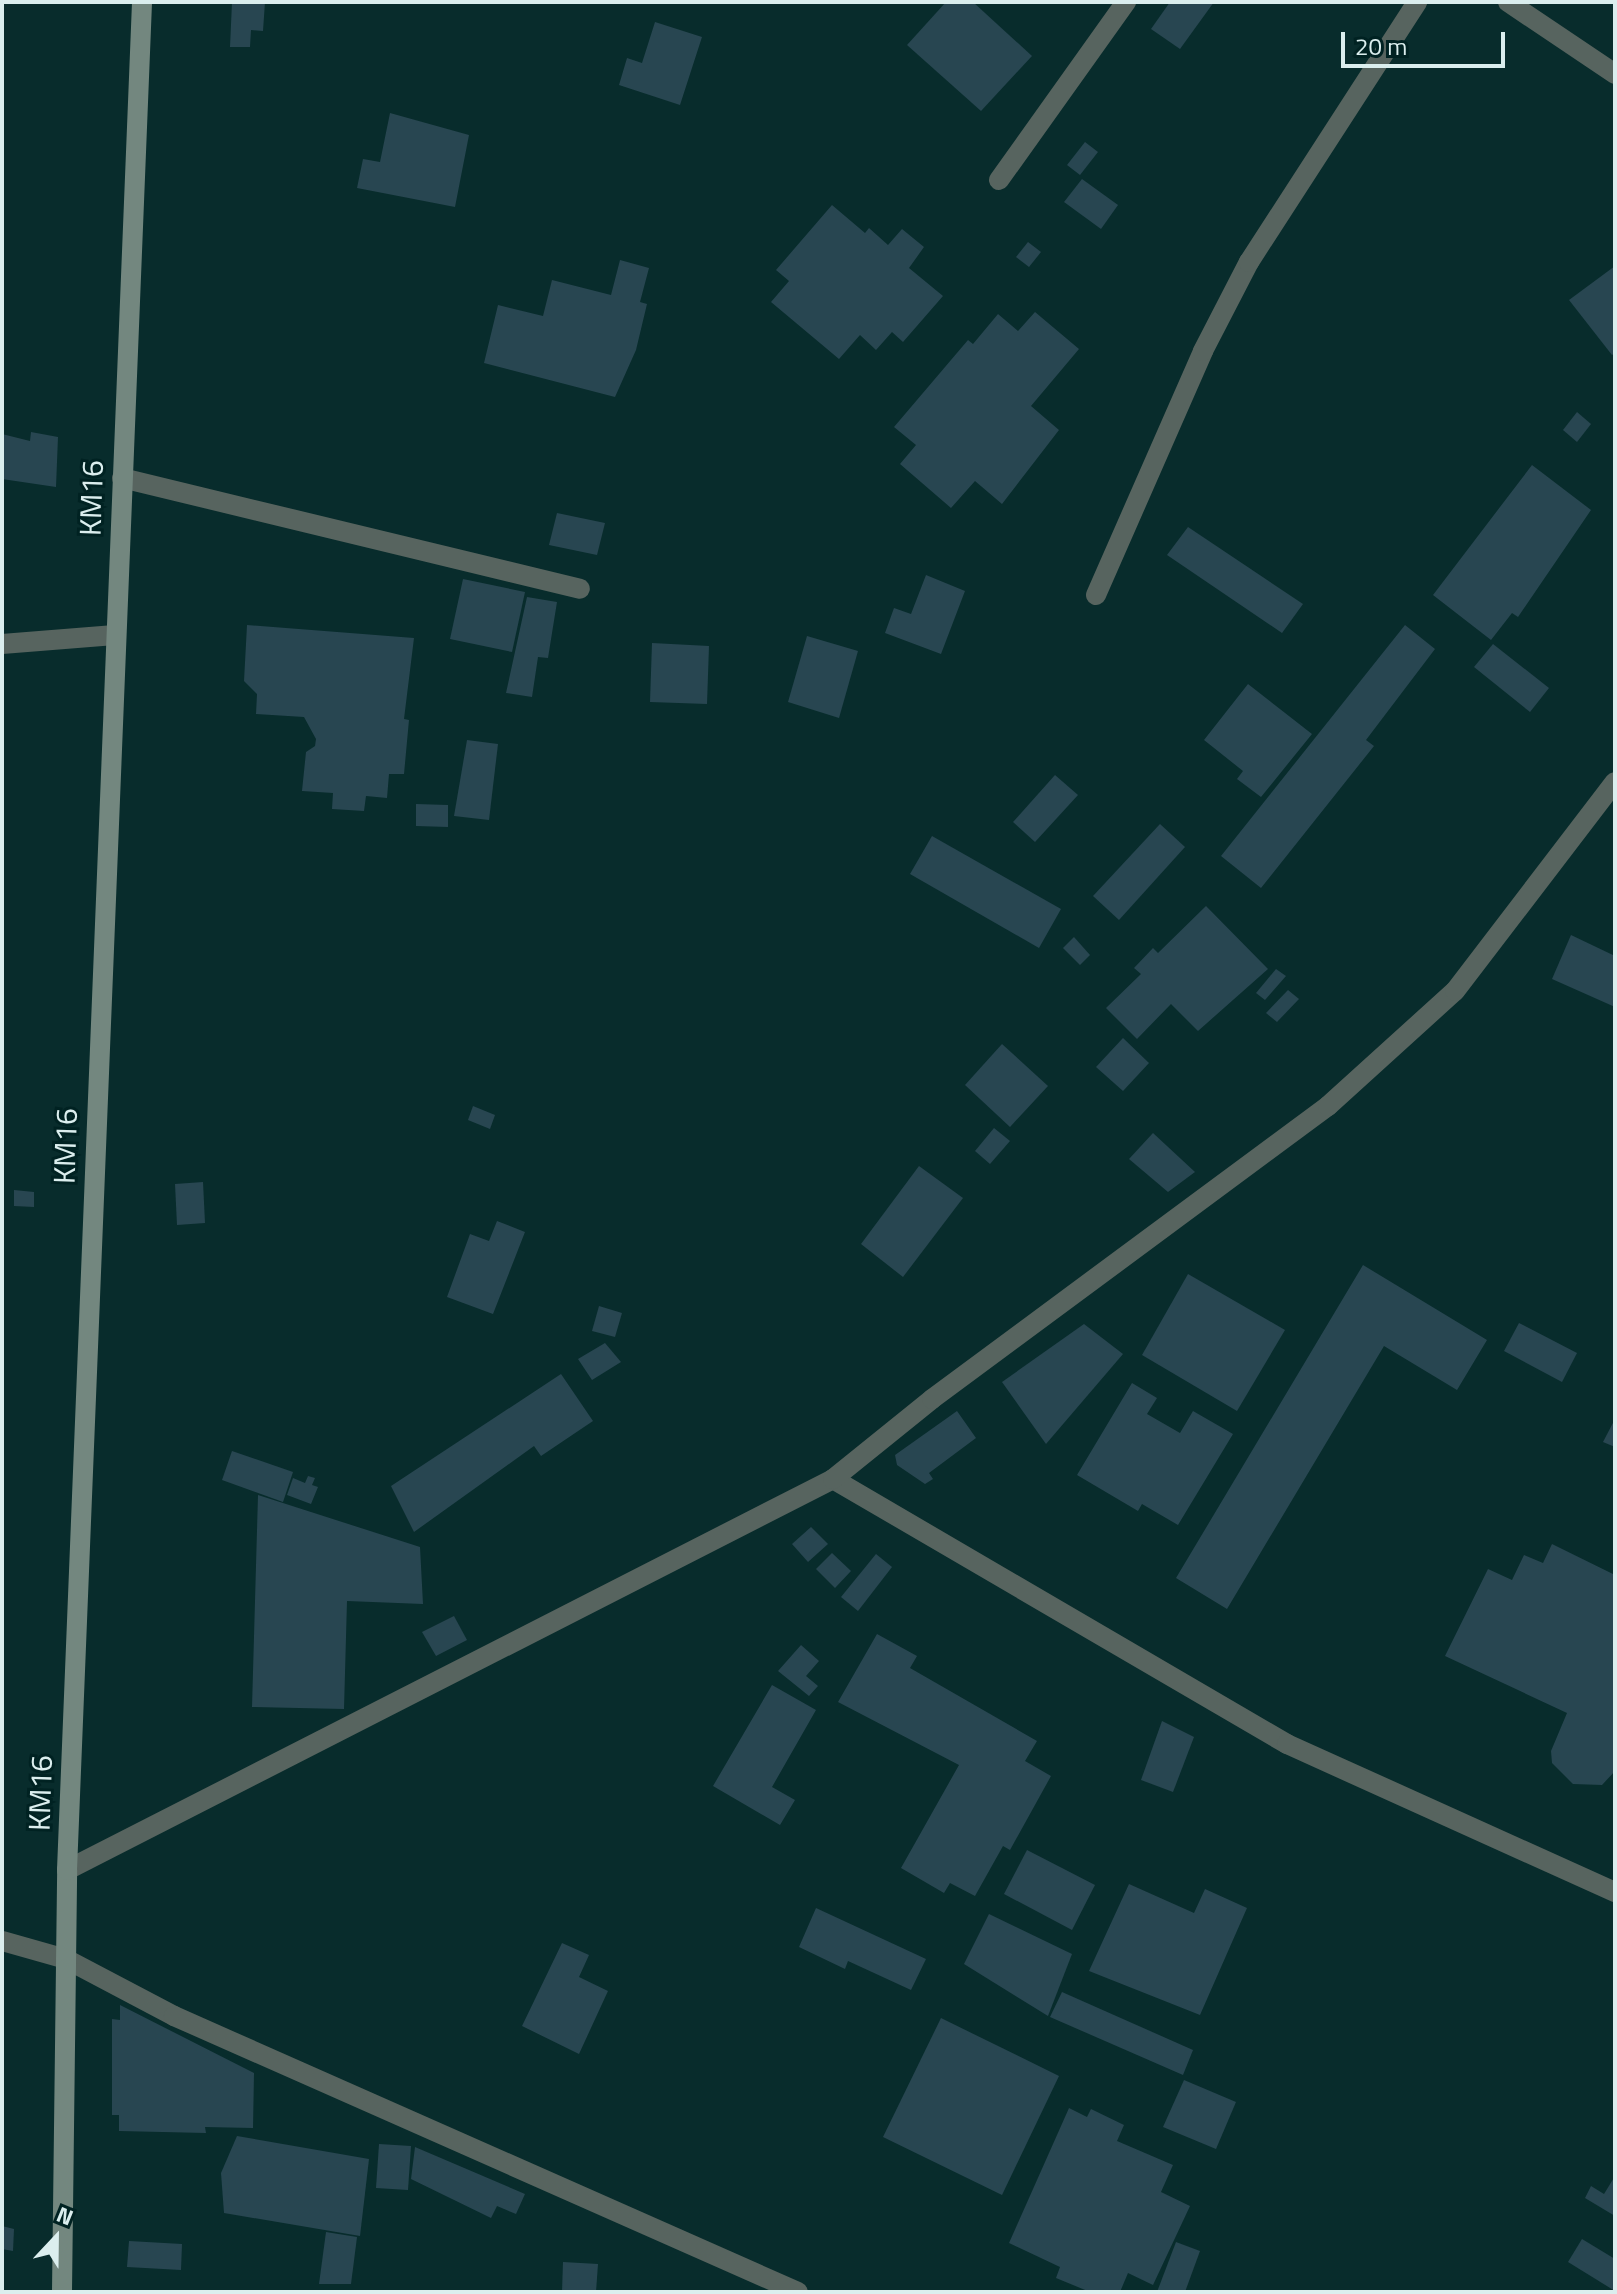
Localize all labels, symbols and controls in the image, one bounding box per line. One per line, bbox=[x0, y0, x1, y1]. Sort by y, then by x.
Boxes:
scale bar bbox=[1345, 16, 1509, 66]
text: 20 m bbox=[1355, 28, 1407, 64]
street label: KM16 bbox=[72, 459, 110, 537]
street label: KM16 bbox=[46, 1107, 84, 1185]
street label: KM16 bbox=[21, 1754, 59, 1832]
text: N bbox=[52, 2197, 78, 2234]
north arrow bbox=[16, 2198, 96, 2278]

